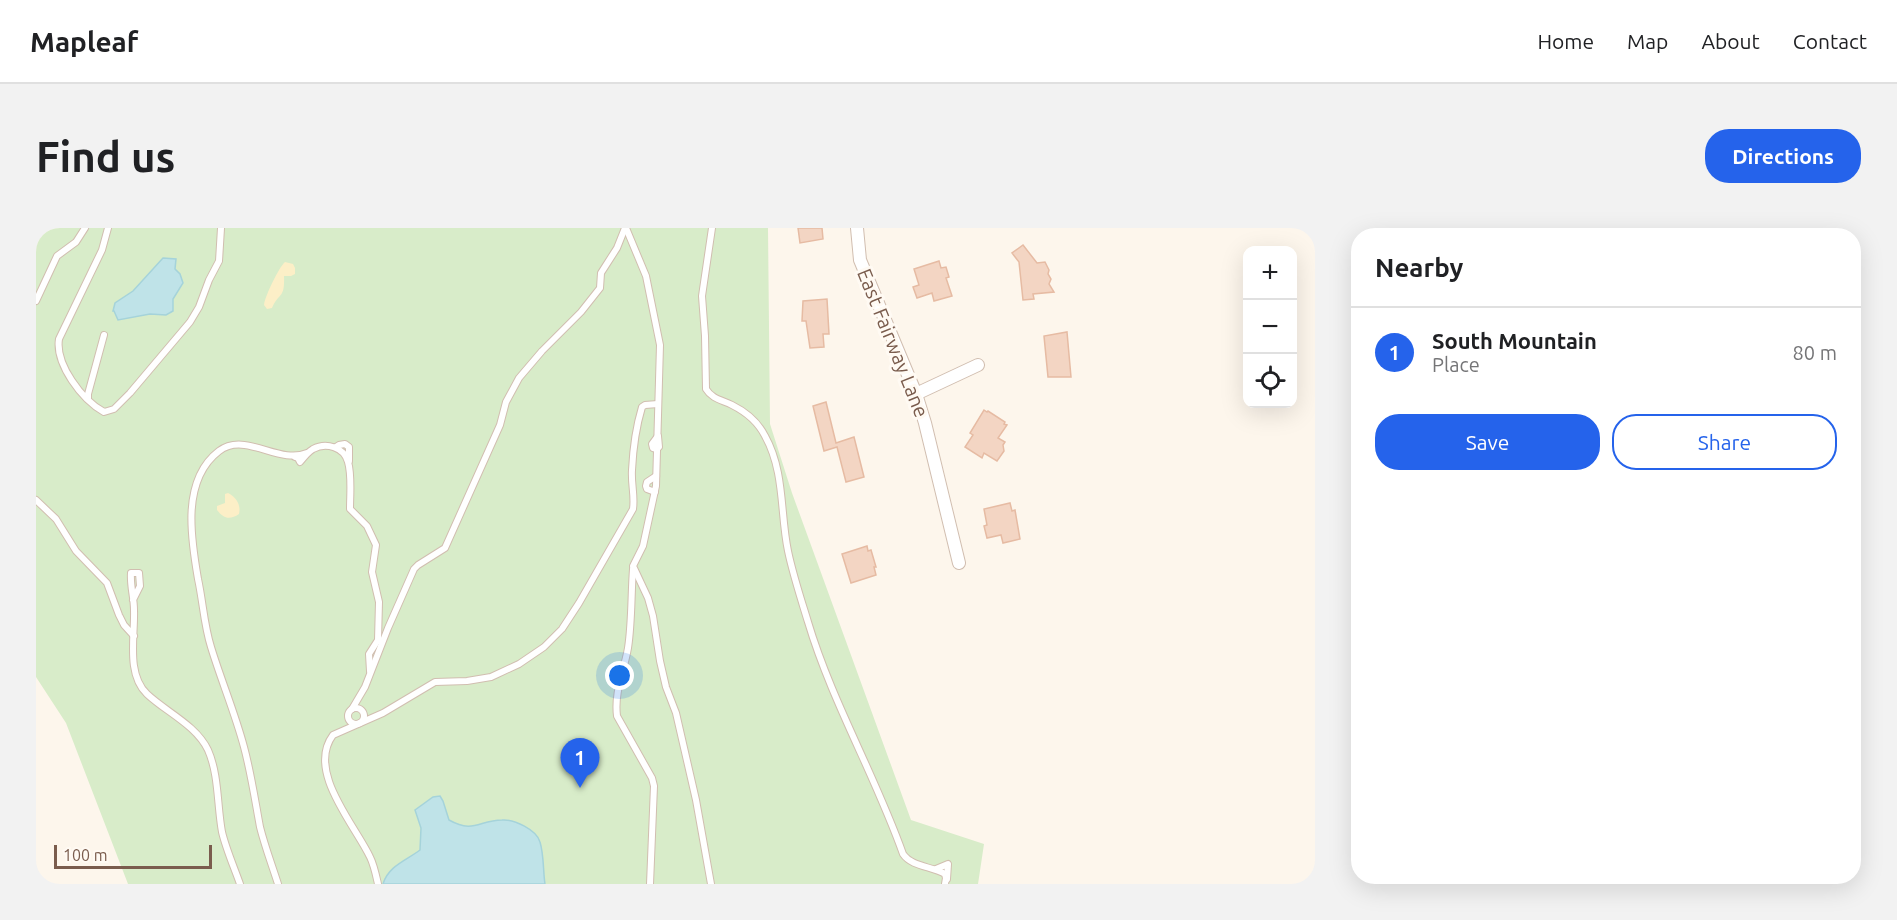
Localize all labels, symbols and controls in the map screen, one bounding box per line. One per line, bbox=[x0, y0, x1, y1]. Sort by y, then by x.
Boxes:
text: Mapleaf bbox=[30, 26, 138, 57]
text: Home bbox=[1537, 29, 1594, 53]
text: Map bbox=[1627, 29, 1668, 53]
text: About bbox=[1701, 29, 1760, 53]
text: Contact bbox=[1793, 29, 1867, 53]
button: Directions bbox=[1705, 129, 1861, 183]
text: Find us bbox=[36, 133, 175, 180]
map controls bbox=[1243, 246, 1297, 408]
button: + bbox=[1243, 246, 1297, 300]
text: Nearby bbox=[1375, 253, 1463, 282]
street label: East Fairway Lane bbox=[853, 265, 934, 421]
button: − bbox=[1243, 300, 1297, 354]
text: South Mountain bbox=[1432, 328, 1597, 353]
text: 1 bbox=[1389, 341, 1400, 364]
text: 80 m bbox=[1793, 341, 1837, 364]
text: Place bbox=[1432, 353, 1480, 376]
button: locate bbox=[1243, 354, 1297, 408]
button: Save bbox=[1375, 414, 1600, 470]
button: Share bbox=[1612, 414, 1837, 470]
your location bbox=[605, 661, 634, 690]
pin: 1 bbox=[560, 738, 600, 788]
scale bar bbox=[54, 842, 212, 870]
text: 100 m bbox=[63, 846, 108, 864]

